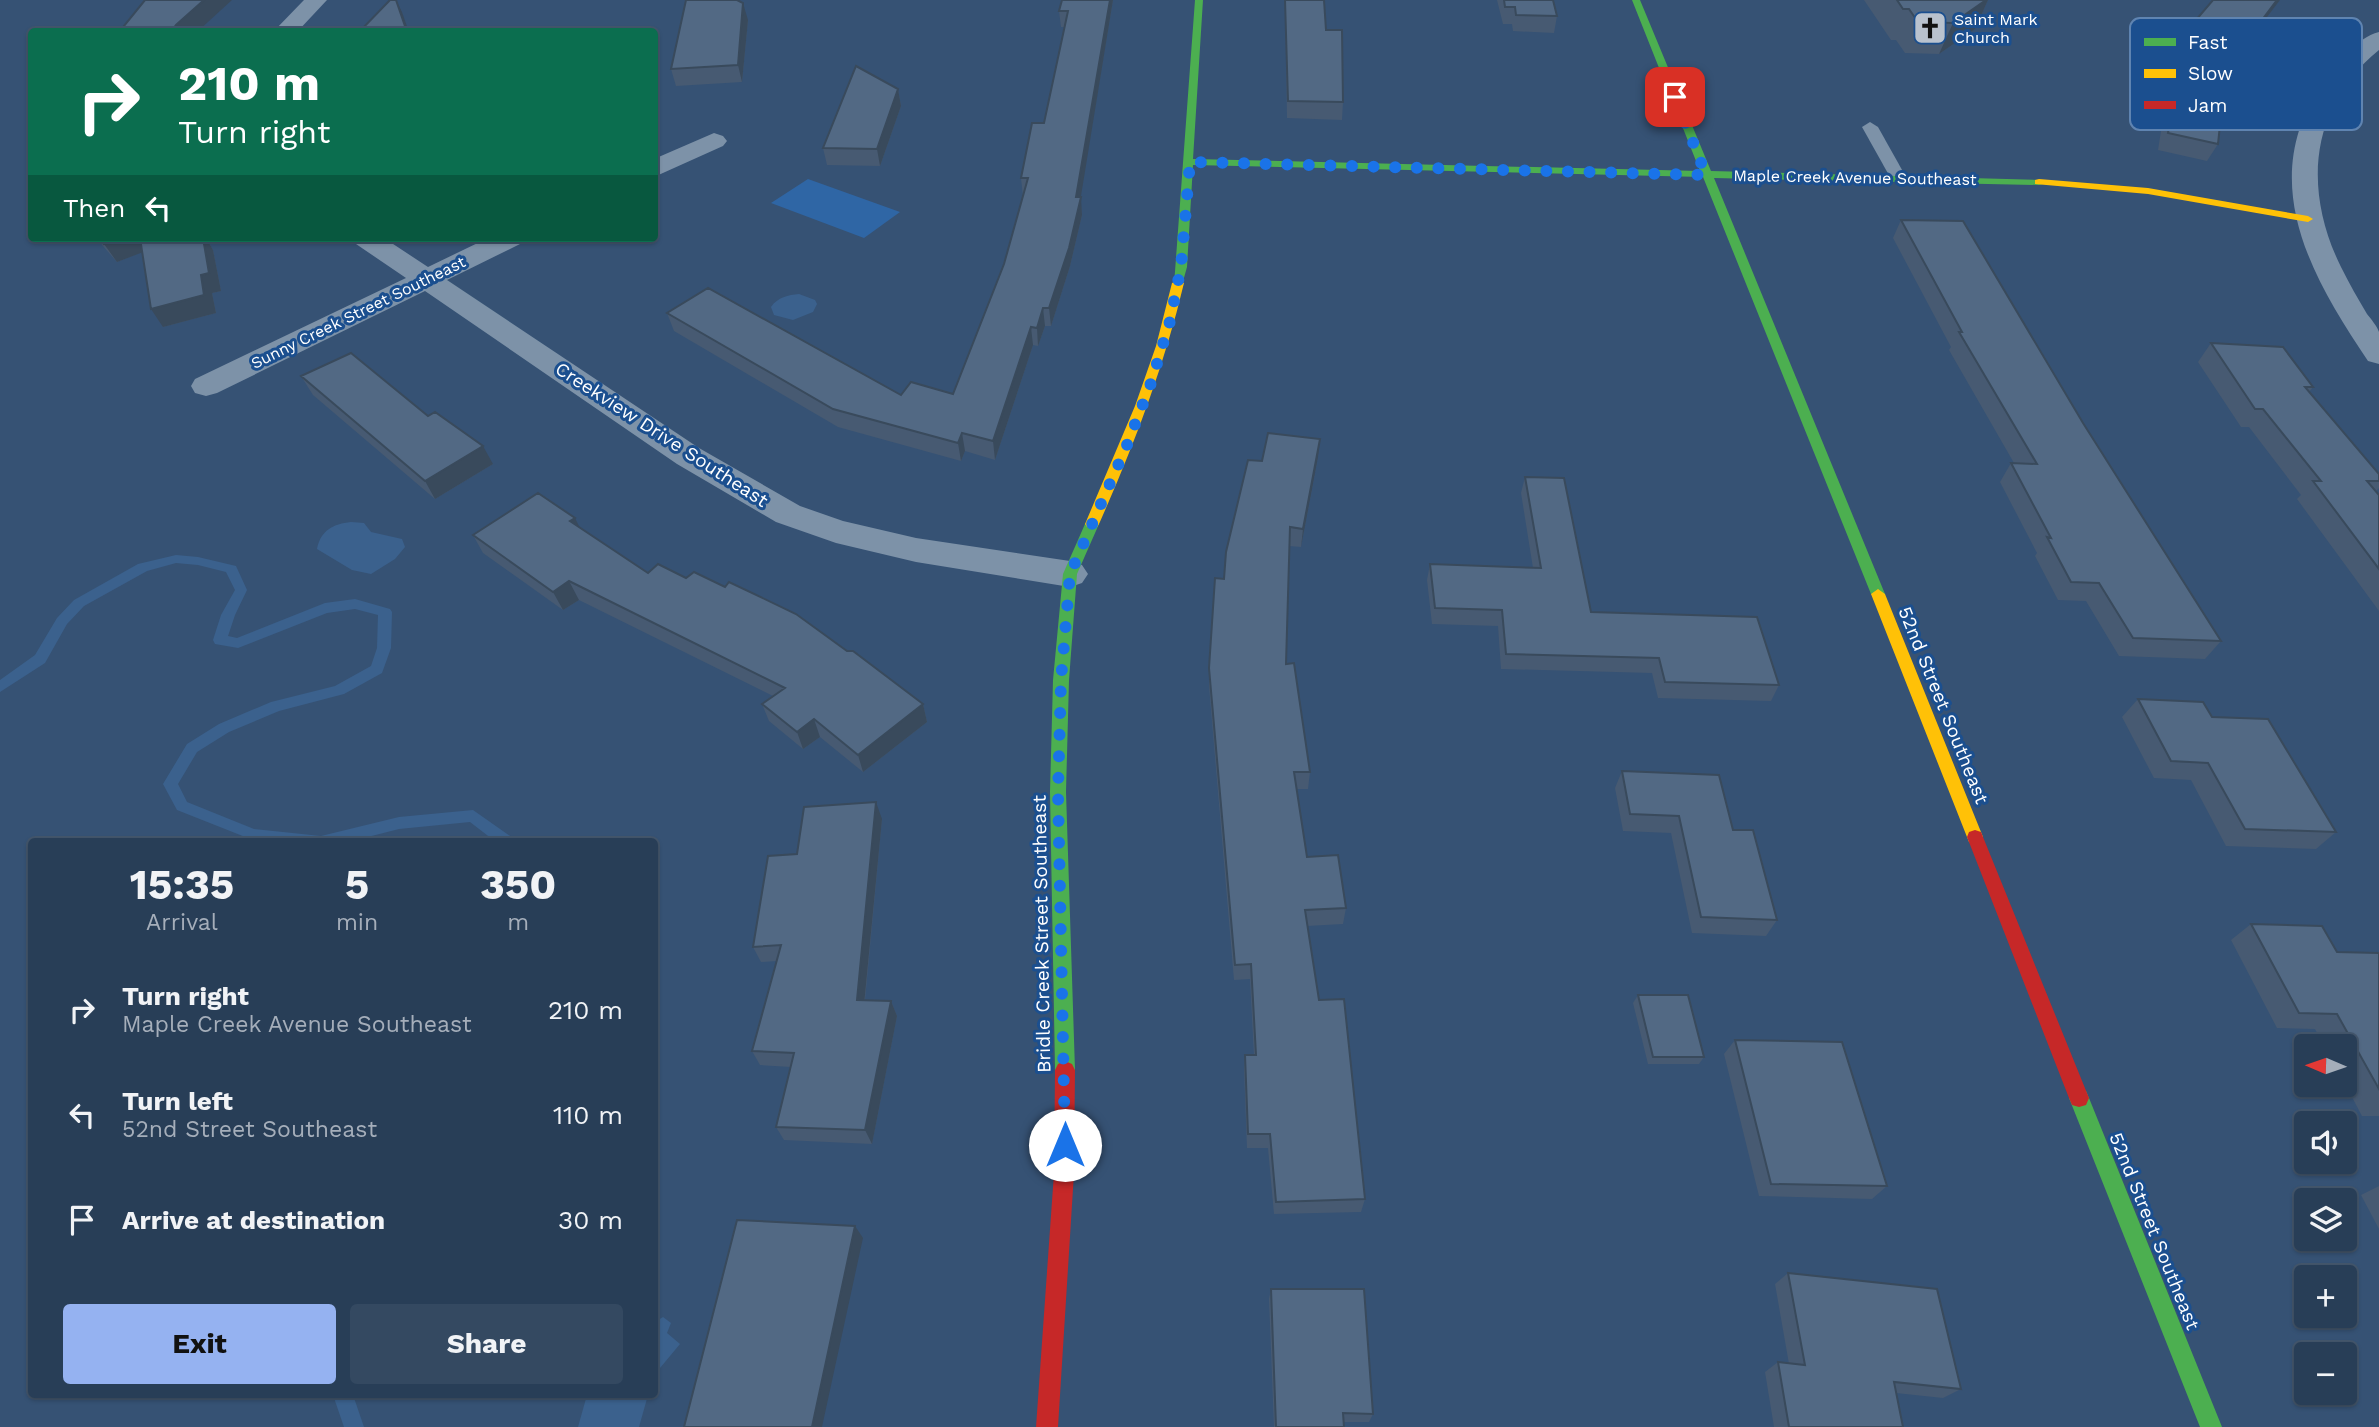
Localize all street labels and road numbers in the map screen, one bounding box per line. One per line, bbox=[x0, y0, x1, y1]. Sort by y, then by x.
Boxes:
street label: Maple Creek Avenue Southeast bbox=[1733, 166, 1977, 189]
street label: Sunny Creek Street Southeast bbox=[248, 252, 469, 373]
street label: Creekview Drive Southeast bbox=[551, 357, 773, 512]
street label: 52nd Street Southeast bbox=[1893, 603, 1994, 807]
street label: Bridle Creek Street Southeast bbox=[1028, 795, 1055, 1073]
street label: 52nd Street Southeast bbox=[2104, 1129, 2205, 1333]

